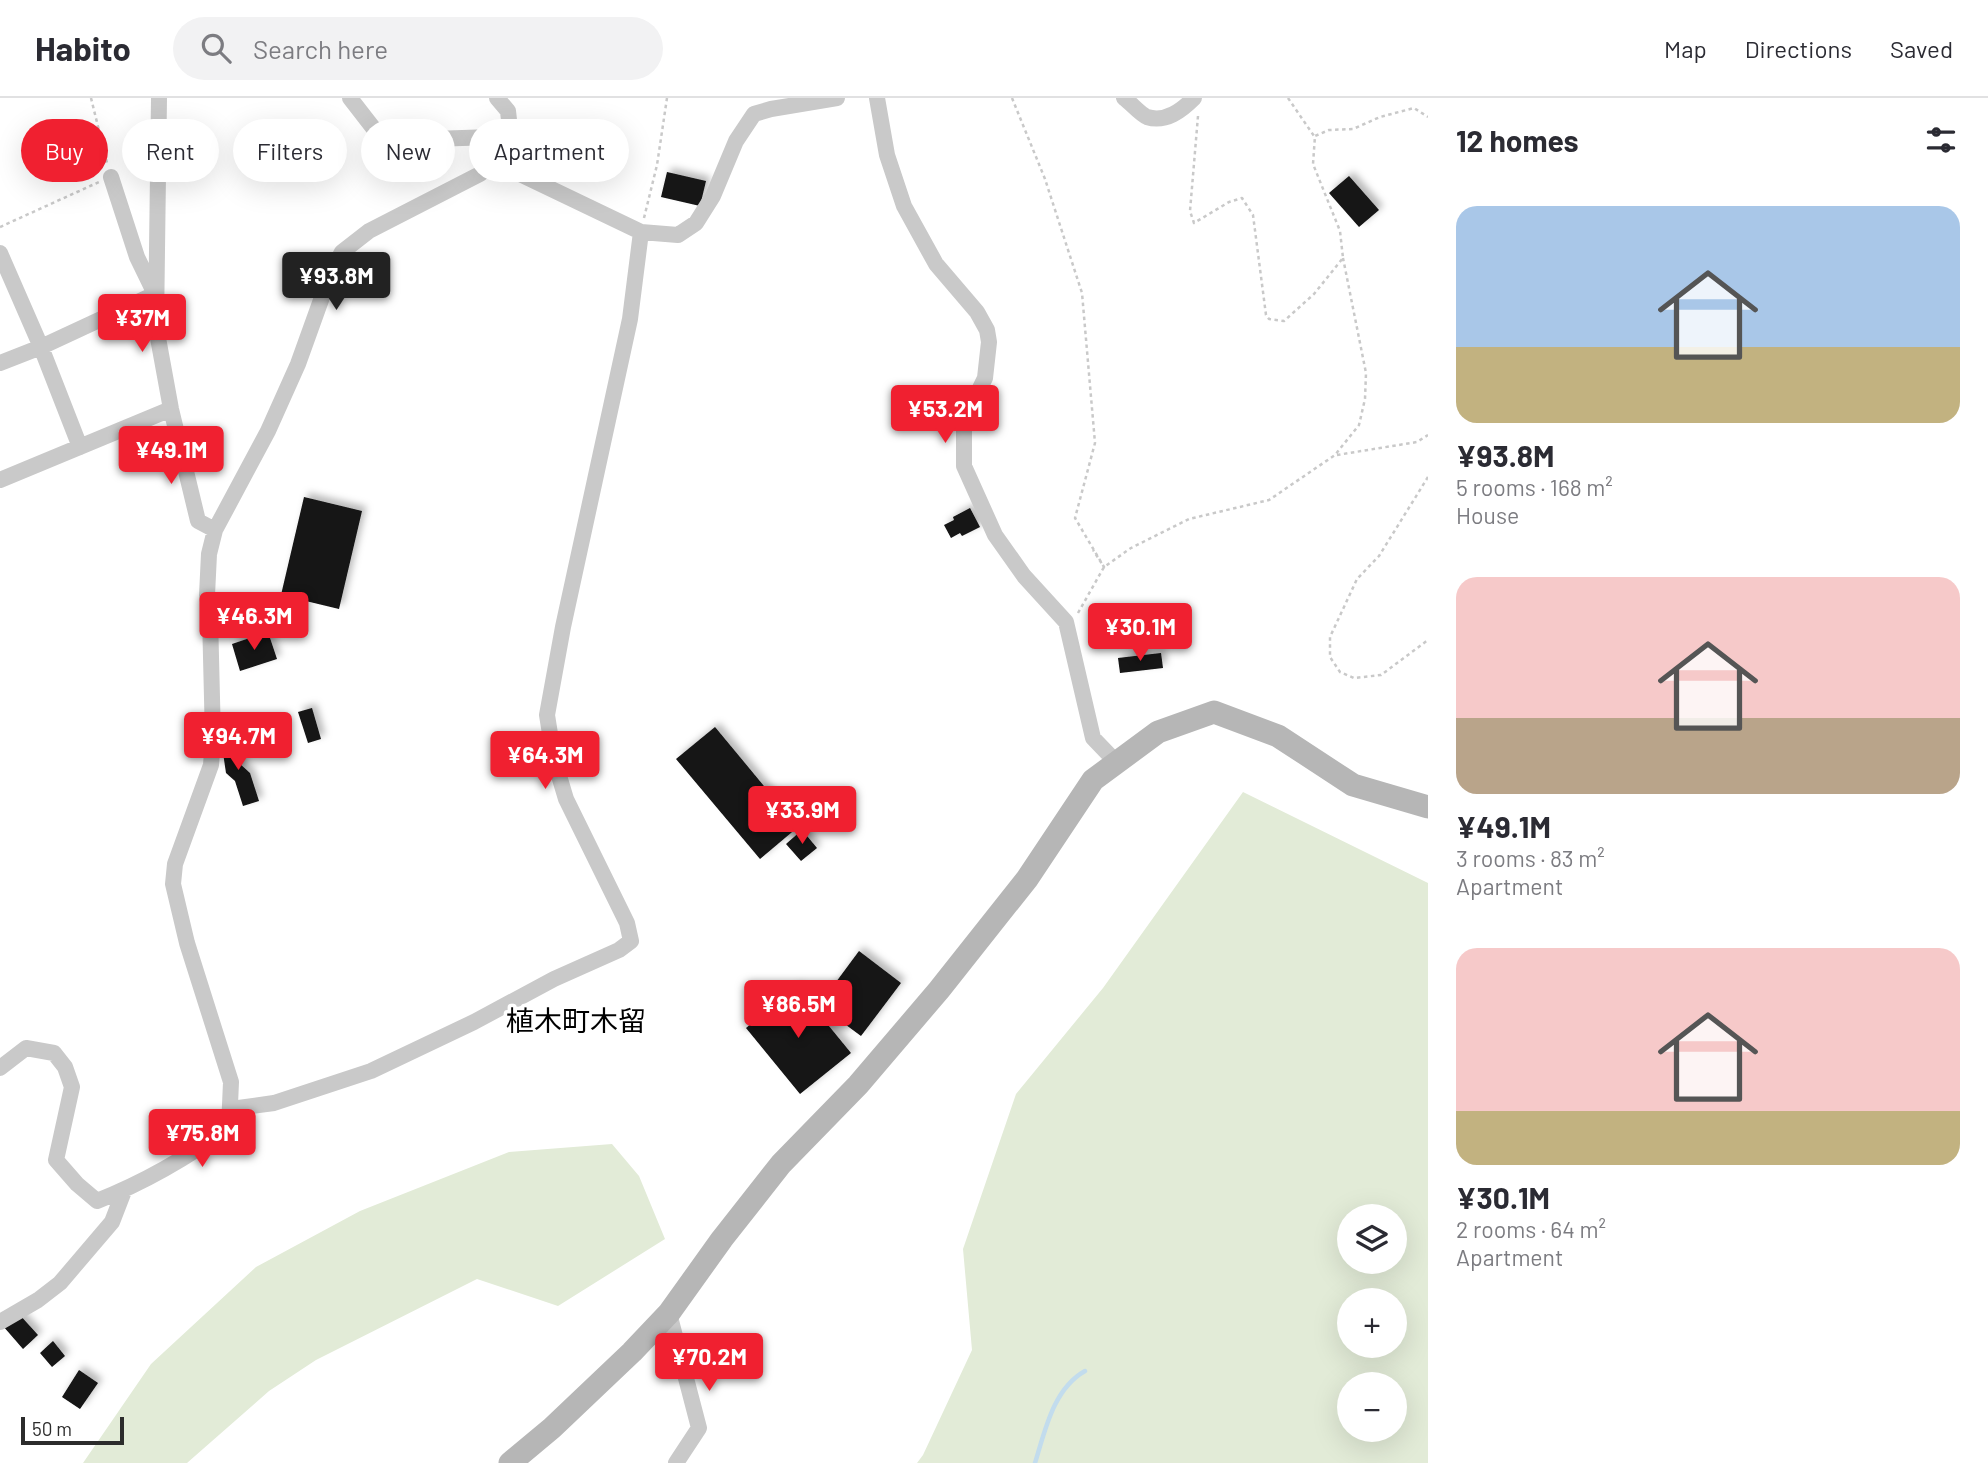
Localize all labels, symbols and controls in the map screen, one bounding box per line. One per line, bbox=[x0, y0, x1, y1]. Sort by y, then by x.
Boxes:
search box bbox=[173, 17, 663, 80]
text: Habito bbox=[35, 28, 131, 68]
icon: search bbox=[197, 29, 235, 67]
text: Search here bbox=[253, 33, 388, 64]
text: Map bbox=[1664, 34, 1707, 63]
text: Directions bbox=[1745, 34, 1852, 63]
text: Saved bbox=[1890, 34, 1953, 63]
chip: Buy bbox=[21, 119, 108, 182]
chip: Rent bbox=[122, 119, 219, 182]
chip: Filters bbox=[233, 119, 347, 182]
chip: New bbox=[361, 119, 455, 182]
chip: Apartment bbox=[469, 119, 629, 182]
icon: filters bbox=[1922, 121, 1960, 159]
text: 12 homes bbox=[1456, 122, 1579, 158]
pin: ¥93.8M bbox=[279, 252, 393, 312]
icon: home bbox=[1645, 252, 1771, 378]
text: ¥93.8M bbox=[298, 261, 374, 289]
pin: ¥37M bbox=[101, 294, 183, 354]
text: ¥37M bbox=[114, 303, 170, 331]
pin: ¥53.2M bbox=[888, 386, 1002, 445]
text: ¥53.2M bbox=[907, 394, 983, 422]
pin: ¥49.1M bbox=[114, 426, 228, 486]
text: ¥49.1M bbox=[135, 435, 207, 463]
text: ¥93.8M bbox=[1456, 437, 1555, 473]
text: 5 rooms · 168 m² bbox=[1456, 473, 1613, 501]
text: House bbox=[1456, 501, 1519, 529]
pin: ¥46.3M bbox=[197, 592, 311, 652]
text: ¥46.3M bbox=[215, 601, 293, 629]
pin: ¥30.1M bbox=[1083, 603, 1197, 663]
text: ¥30.1M bbox=[1104, 612, 1176, 640]
icon: home bbox=[1645, 623, 1771, 749]
pin: ¥94.7M bbox=[181, 712, 295, 772]
text: ¥94.7M bbox=[200, 721, 276, 749]
pin: ¥64.3M bbox=[488, 732, 602, 791]
text: ¥64.3M bbox=[506, 740, 584, 768]
pin: ¥33.9M bbox=[745, 786, 859, 846]
text: ¥33.9M bbox=[764, 795, 840, 823]
text: ¥49.1M bbox=[1456, 808, 1551, 844]
text: 3 rooms · 83 m² bbox=[1456, 844, 1605, 872]
text: Apartment bbox=[1456, 872, 1563, 900]
pin: ¥86.5M bbox=[741, 981, 855, 1040]
text: ¥86.5M bbox=[760, 989, 836, 1017]
icon: home bbox=[1645, 994, 1771, 1120]
district label: 植木町木留 bbox=[506, 1003, 646, 1037]
pin: ¥75.8M bbox=[145, 1110, 259, 1169]
text: ¥75.8M bbox=[165, 1118, 239, 1146]
text: ¥30.1M bbox=[1456, 1179, 1550, 1215]
map controls bbox=[1337, 1204, 1407, 1442]
button: layers bbox=[1337, 1204, 1407, 1274]
text: 2 rooms · 64 m² bbox=[1456, 1215, 1606, 1243]
text: Apartment bbox=[1456, 1243, 1563, 1271]
button: + bbox=[1337, 1288, 1407, 1358]
pin: ¥70.2M bbox=[652, 1334, 766, 1393]
text: ¥70.2M bbox=[671, 1342, 747, 1370]
button: − bbox=[1337, 1372, 1407, 1442]
scale bar bbox=[21, 1414, 124, 1446]
text: 50 m bbox=[32, 1417, 72, 1440]

